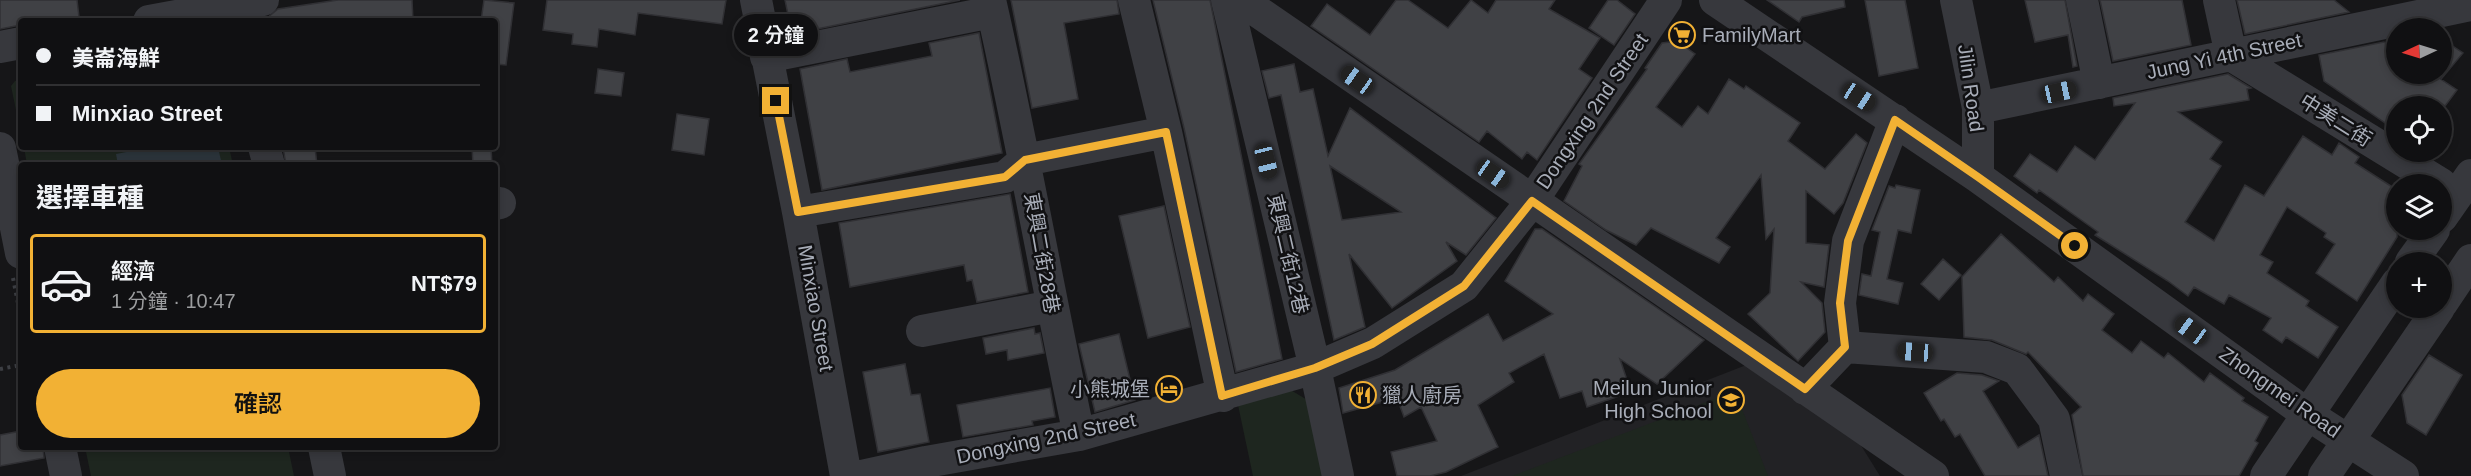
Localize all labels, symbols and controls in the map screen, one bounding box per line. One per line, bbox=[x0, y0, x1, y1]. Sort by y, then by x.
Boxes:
callout: 2 分鐘 bbox=[734, 14, 818, 56]
north arrow bbox=[2386, 18, 2452, 84]
map controls bbox=[2386, 18, 2452, 318]
supermarket icon: FamilyMart bbox=[1667, 20, 1697, 50]
text: 2 分鐘 bbox=[748, 24, 804, 46]
place label: FamilyMart bbox=[1702, 24, 1801, 46]
street label: Dongxing 2nd Street bbox=[1532, 29, 1652, 193]
street label: Jung Yi 4th Street bbox=[2144, 29, 2304, 83]
street label: Jilin Road bbox=[1954, 43, 1988, 133]
text: 美崙海鮮 bbox=[72, 46, 160, 71]
car bbox=[1337, 62, 1377, 98]
car bbox=[2040, 79, 2078, 105]
car bbox=[1839, 80, 1879, 114]
route end bbox=[762, 87, 789, 114]
street label: 中美二街 bbox=[2296, 89, 2376, 151]
button: locate bbox=[2386, 96, 2452, 162]
text: Minxiao Street bbox=[72, 101, 222, 126]
car bbox=[1253, 141, 1279, 181]
car bbox=[1473, 156, 1513, 192]
button: layers bbox=[2386, 174, 2452, 240]
text: 選擇車種 bbox=[36, 183, 144, 213]
street label: 東興二街28巷 bbox=[1021, 191, 1063, 315]
street label: 東興二街12巷 bbox=[1264, 192, 1312, 316]
route start bbox=[2061, 232, 2088, 259]
street label: Minxiao Street bbox=[794, 243, 838, 373]
button: + bbox=[2386, 252, 2452, 318]
icon: car bbox=[39, 257, 93, 311]
text: 經濟 bbox=[111, 259, 155, 284]
text: NT$79 bbox=[411, 271, 477, 296]
text: 1 分鐘 · 10:47 bbox=[111, 290, 236, 312]
car bbox=[2171, 312, 2211, 348]
car bbox=[1896, 342, 1934, 362]
street label: Zhongmei Road bbox=[2215, 342, 2345, 442]
button: 確認 bbox=[36, 369, 480, 438]
hotel icon: 小熊城堡 bbox=[1154, 374, 1184, 404]
place label: Meilun Junior High School bbox=[1593, 377, 1712, 422]
place label: 小熊城堡 bbox=[1070, 378, 1150, 400]
restaurant icon: 獵人廚房 bbox=[1348, 380, 1378, 410]
place label: 獵人廚房 bbox=[1382, 384, 1462, 406]
school or university icon: Meilun Junior High School bbox=[1716, 385, 1746, 415]
street label: Dongxing 2nd Street bbox=[955, 408, 1138, 468]

